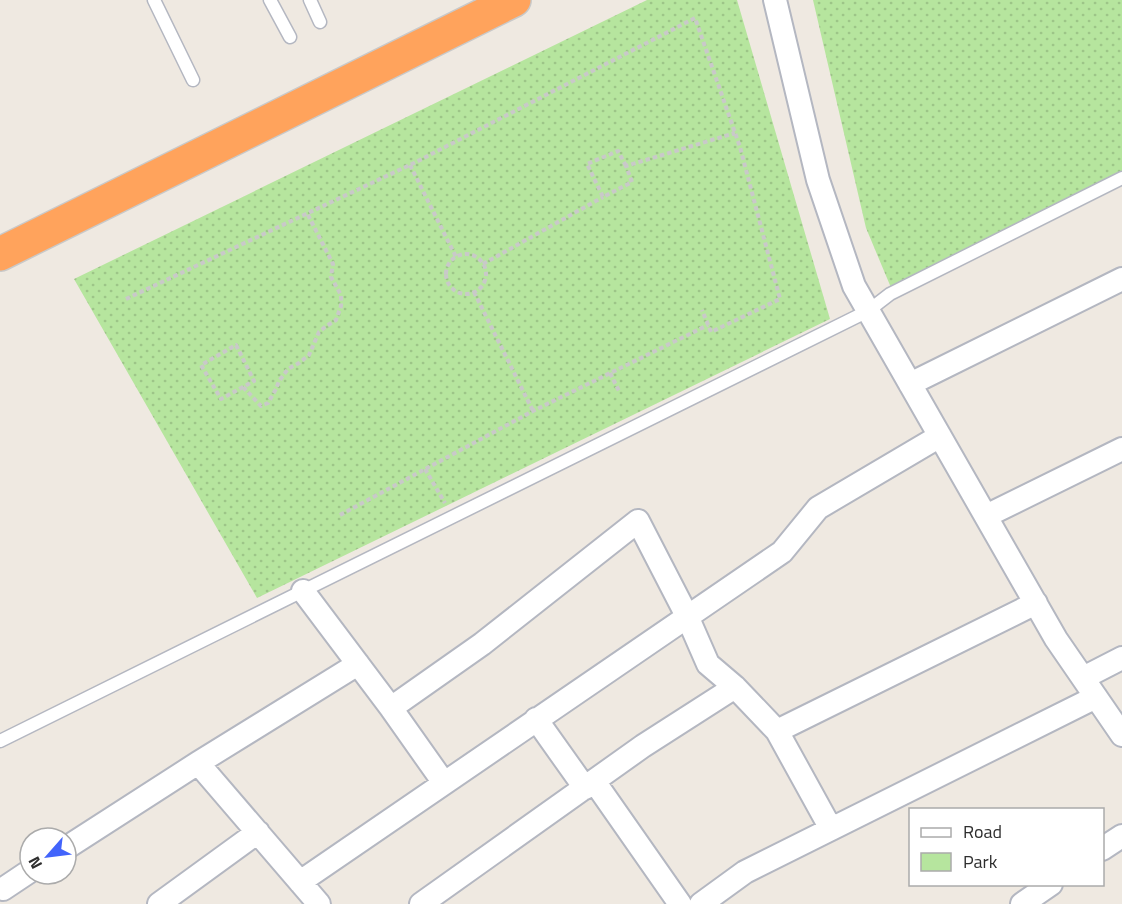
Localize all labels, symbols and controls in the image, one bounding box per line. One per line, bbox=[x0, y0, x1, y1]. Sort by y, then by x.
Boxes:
legend bbox=[909, 808, 1104, 886]
text: Road bbox=[963, 818, 1002, 845]
north arrow bbox=[18, 826, 78, 886]
text: Park bbox=[963, 848, 998, 875]
text: N bbox=[22, 853, 48, 874]

